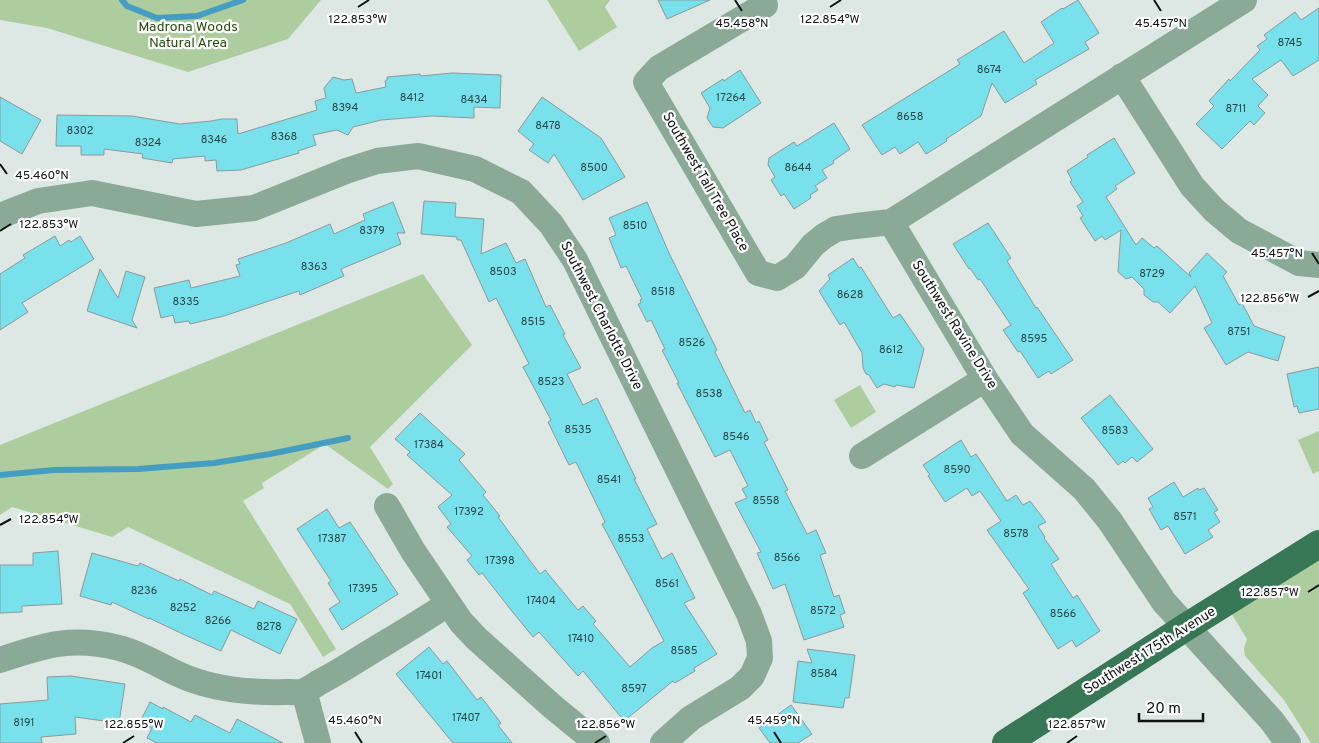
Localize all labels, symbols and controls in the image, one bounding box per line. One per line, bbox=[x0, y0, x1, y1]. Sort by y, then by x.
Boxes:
text: 122.853°W bbox=[329, 12, 387, 28]
text: 122.854°W bbox=[800, 12, 860, 28]
text: 45.458°N bbox=[715, 16, 769, 32]
text: 45.457°N bbox=[1135, 16, 1187, 32]
park label: Madrona Woods Natural Area bbox=[138, 19, 238, 52]
house number: 8745 bbox=[1278, 36, 1303, 50]
house number: 8674 bbox=[977, 63, 1001, 77]
house number: 8412 bbox=[400, 91, 424, 105]
house number: 17264 bbox=[716, 91, 746, 105]
house number: 8434 bbox=[460, 93, 488, 107]
house number: 8394 bbox=[332, 101, 358, 115]
house number: 8711 bbox=[1226, 102, 1246, 116]
street label: Southwest Tall Tree Place bbox=[658, 109, 752, 255]
house number: 8658 bbox=[897, 110, 923, 124]
house number: 8478 bbox=[535, 119, 561, 133]
house number: 8302 bbox=[66, 124, 94, 138]
house number: 8368 bbox=[271, 130, 297, 144]
house number: 8346 bbox=[201, 133, 227, 147]
house number: 8324 bbox=[135, 136, 161, 150]
house number: 8500 bbox=[580, 161, 608, 175]
house number: 8644 bbox=[785, 161, 812, 175]
text: 45.460°N bbox=[15, 168, 69, 184]
text: 122.853°W bbox=[20, 217, 78, 233]
house number: 8510 bbox=[623, 219, 647, 233]
house number: 8379 bbox=[359, 224, 385, 238]
street label: Southwest Charlotte Drive bbox=[556, 239, 646, 393]
text: 45.457°N bbox=[1251, 246, 1303, 262]
street label: Southwest Ravine Drive bbox=[908, 258, 1000, 392]
house number: 8363 bbox=[301, 260, 327, 274]
house number: 8503 bbox=[489, 265, 517, 279]
house number: 8729 bbox=[1139, 267, 1165, 281]
house number: 8518 bbox=[651, 285, 675, 299]
house number: 8628 bbox=[837, 288, 863, 302]
text: 122.856°W bbox=[1241, 291, 1299, 307]
house number: 8335 bbox=[173, 295, 200, 309]
house number: 8515 bbox=[521, 315, 545, 329]
house number: 8751 bbox=[1227, 325, 1251, 339]
house number: 8595 bbox=[1021, 332, 1048, 346]
house number: 8526 bbox=[679, 336, 705, 350]
house number: 8612 bbox=[879, 343, 903, 357]
house number: 8523 bbox=[538, 375, 564, 389]
house number: 8538 bbox=[696, 387, 722, 401]
house number: 8535 bbox=[564, 423, 592, 437]
house number: 8583 bbox=[1102, 424, 1128, 438]
house number: 8546 bbox=[722, 430, 750, 444]
house number: 17384 bbox=[414, 438, 444, 452]
house number: 8590 bbox=[944, 463, 970, 477]
house number: 8541 bbox=[597, 473, 621, 487]
house number: 8558 bbox=[752, 494, 780, 508]
house number: 17392 bbox=[454, 505, 484, 519]
house number: 8571 bbox=[1173, 510, 1197, 524]
text: 122.854°W bbox=[19, 512, 79, 528]
house number: 8578 bbox=[1003, 527, 1029, 541]
house number: 17387 bbox=[318, 532, 347, 546]
house number: 8553 bbox=[617, 532, 645, 546]
house number: 8566 bbox=[774, 551, 800, 565]
house number: 17398 bbox=[485, 554, 515, 568]
house number: 8561 bbox=[655, 577, 679, 591]
house number: 17395 bbox=[348, 582, 378, 596]
house number: 8236 bbox=[131, 584, 157, 598]
text: 122.857°W bbox=[1241, 585, 1299, 601]
house number: 17404 bbox=[526, 594, 556, 608]
house number: 8252 bbox=[170, 601, 196, 615]
street label: Southwest 175th Avenue bbox=[1081, 603, 1219, 699]
house number: 8572 bbox=[810, 604, 836, 618]
house number: 8566 bbox=[1050, 607, 1076, 621]
house number: 8266 bbox=[205, 614, 231, 628]
house number: 8278 bbox=[256, 620, 282, 634]
house number: 17410 bbox=[568, 632, 594, 646]
house number: 8585 bbox=[670, 644, 698, 658]
house number: 8584 bbox=[810, 667, 838, 681]
house number: 17401 bbox=[416, 669, 442, 683]
house number: 8597 bbox=[621, 682, 647, 696]
scale bar bbox=[1139, 690, 1203, 722]
text: 20 m bbox=[1146, 700, 1181, 719]
house number: 17407 bbox=[452, 711, 480, 725]
text: 45.460°N bbox=[328, 713, 382, 729]
text: 45.459°N bbox=[748, 713, 800, 729]
house number: 8191 bbox=[13, 716, 35, 730]
text: 122.855°W bbox=[104, 717, 164, 733]
text: 122.856°W bbox=[577, 717, 635, 733]
text: 122.857°W bbox=[1048, 717, 1106, 733]

